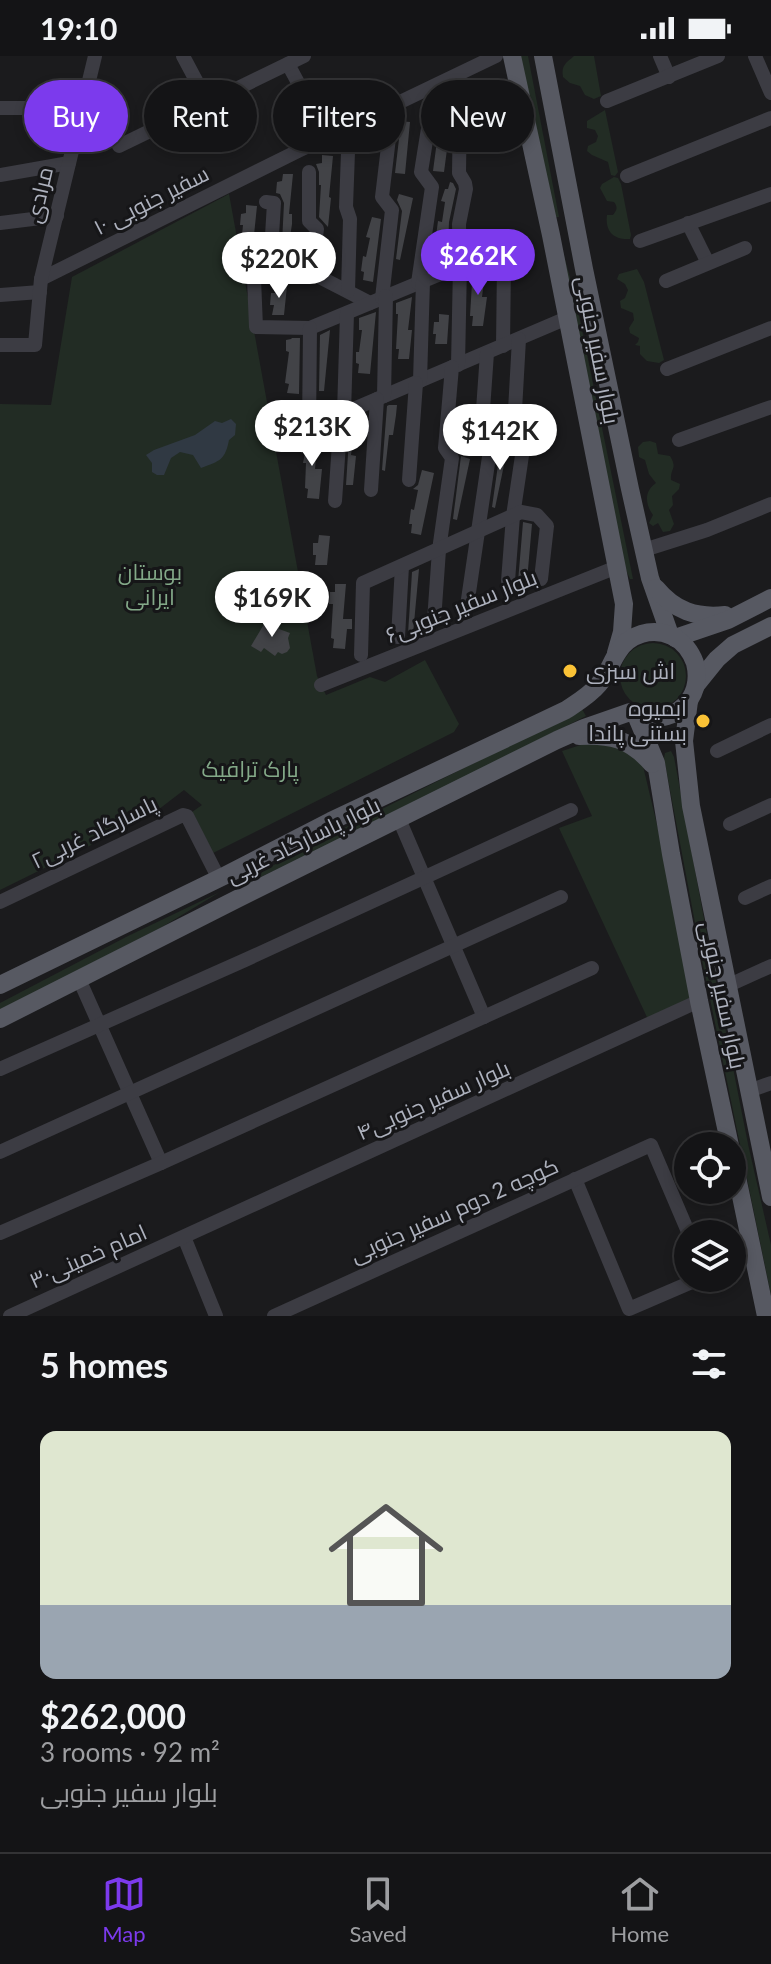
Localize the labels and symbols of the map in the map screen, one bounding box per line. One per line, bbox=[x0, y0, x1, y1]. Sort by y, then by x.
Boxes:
street label: سفیر جنوبی ۱۰ bbox=[89, 159, 213, 241]
street label: مرادی bbox=[19, 164, 58, 226]
pin: $262K bbox=[422, 229, 534, 297]
pin: $220K bbox=[223, 232, 335, 300]
street label: بلوار سفیر جنوبی bbox=[570, 274, 626, 426]
pin: $213K bbox=[256, 400, 368, 468]
pin: $142K bbox=[444, 404, 556, 472]
park label: بوستان ایرانی bbox=[118, 558, 182, 611]
street label: بلوار سفیر جنوبی۶ bbox=[381, 563, 541, 649]
pin: $169K bbox=[216, 571, 328, 639]
place label: اش سبزی bbox=[586, 657, 675, 685]
marker: اش سبزی bbox=[561, 662, 579, 680]
place label: آبمیوه بستنی پاندا bbox=[588, 694, 687, 748]
marker: آبمیوه بستنی پاندا bbox=[694, 712, 712, 730]
park label: پارک ترافیک bbox=[201, 755, 299, 784]
street label: پاسارگاد غربی۲ bbox=[26, 789, 162, 876]
street label: بلوار پاسارگاد غربی bbox=[221, 791, 385, 890]
street label: بلوار سفیر جنوبی bbox=[694, 919, 752, 1071]
street label: بلوار سفیر جنوبی۴ bbox=[352, 1054, 514, 1146]
street label: کوچه 2 دوم سفیر جنوبی bbox=[345, 1151, 563, 1270]
street label: امام خمینی۳۰ bbox=[25, 1218, 152, 1296]

